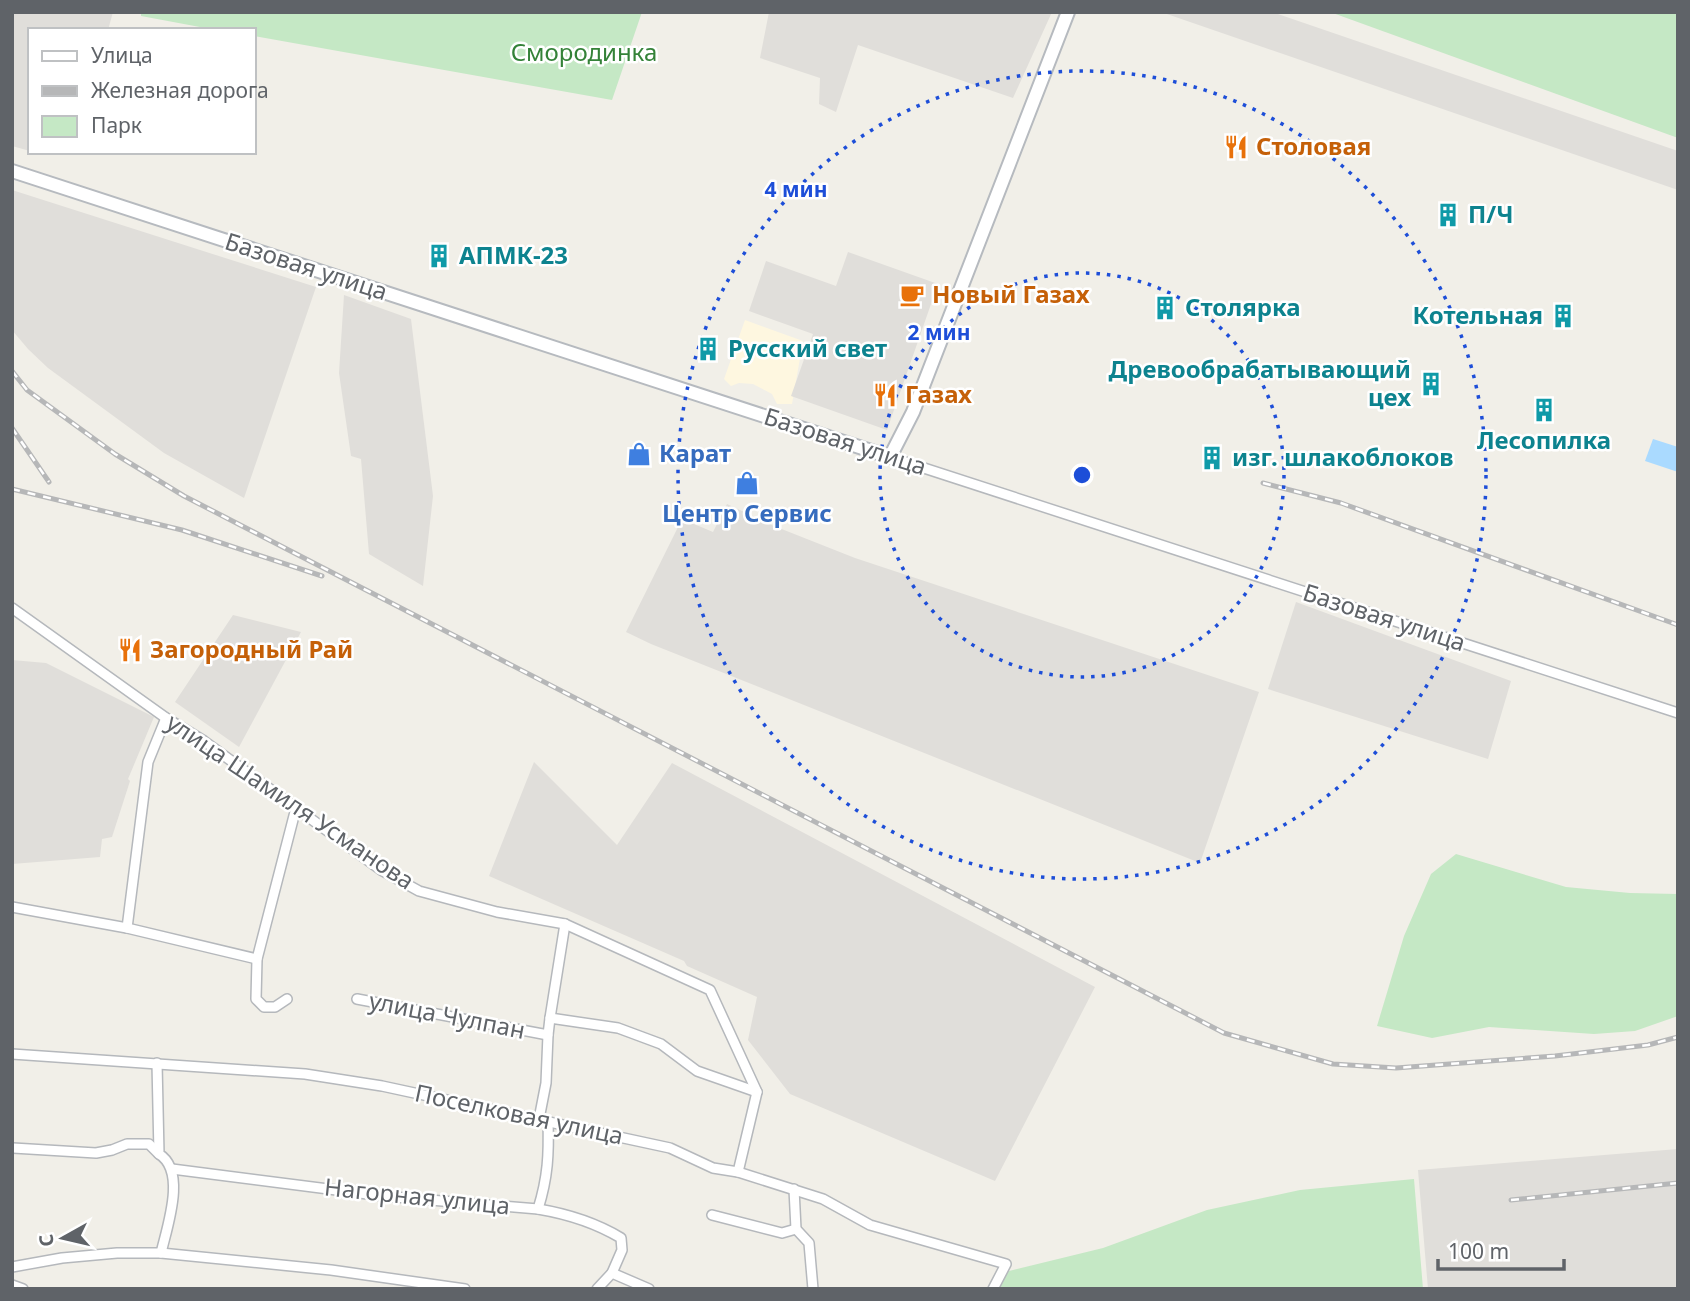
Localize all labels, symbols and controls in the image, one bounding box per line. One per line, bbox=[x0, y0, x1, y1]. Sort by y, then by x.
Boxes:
legend bbox=[28, 28, 256, 154]
park label: Смородинка bbox=[511, 35, 657, 68]
text: Улица bbox=[91, 41, 153, 69]
text: Железная дорога bbox=[91, 76, 269, 104]
text: Парк bbox=[91, 111, 142, 139]
place label: Столовая bbox=[1256, 129, 1371, 162]
restaurant icon: Столовая bbox=[1222, 133, 1250, 161]
text: 4 мин bbox=[765, 175, 827, 203]
place label: П/Ч bbox=[1468, 197, 1514, 230]
building icon: П/Ч bbox=[1434, 201, 1462, 229]
street label: Базовая улица bbox=[221, 224, 392, 307]
place label: АПМК-23 bbox=[459, 238, 568, 271]
building icon: АПМК-23 bbox=[425, 242, 453, 270]
place label: Новый Газах bbox=[932, 277, 1090, 310]
cafe icon: Новый Газах bbox=[898, 281, 926, 309]
place label: Столярка bbox=[1185, 290, 1301, 323]
building icon: Столярка bbox=[1151, 294, 1179, 322]
place label: Котельная bbox=[1413, 298, 1543, 331]
building icon: Котельная bbox=[1549, 302, 1577, 330]
text: 2 мин bbox=[908, 318, 970, 346]
place label: Русский свет bbox=[728, 331, 887, 364]
building icon: Русский свет bbox=[694, 335, 722, 363]
place label: Древообрабатывающий цех bbox=[1109, 352, 1411, 413]
building icon: Древообрабатывающий цех bbox=[1417, 370, 1445, 398]
place label: Газах bbox=[905, 377, 972, 410]
restaurant icon: Газах bbox=[871, 381, 899, 409]
building icon: Лесопилка bbox=[1530, 396, 1558, 424]
street label: Базовая улица bbox=[760, 399, 931, 482]
place label: Лесопилка bbox=[1477, 423, 1611, 456]
place label: Карат bbox=[659, 436, 731, 469]
shop icon: Карат bbox=[625, 440, 653, 468]
place label: изг. шлакоблоков bbox=[1232, 440, 1454, 473]
building icon: изг. шлакоблоков bbox=[1198, 444, 1226, 472]
centre of rings bbox=[1070, 463, 1094, 487]
shop icon: Центр Сервис bbox=[733, 469, 761, 497]
place label: Центр Сервис bbox=[662, 496, 832, 529]
street label: Базовая улица bbox=[1299, 575, 1470, 658]
place label: Загородный Рай bbox=[150, 632, 353, 665]
restaurant icon: Загородный Рай bbox=[116, 636, 144, 664]
street label: улица Шамиля Усманова bbox=[160, 705, 421, 896]
street label: улица Чулпан bbox=[367, 983, 528, 1046]
street label: Поселковая улица bbox=[412, 1075, 627, 1152]
street label: Нагорная улица bbox=[323, 1169, 512, 1222]
north arrow bbox=[28, 1203, 98, 1273]
scale bar bbox=[1438, 1228, 1564, 1272]
text: С bbox=[32, 1232, 60, 1248]
text: 100 m bbox=[1448, 1237, 1509, 1265]

